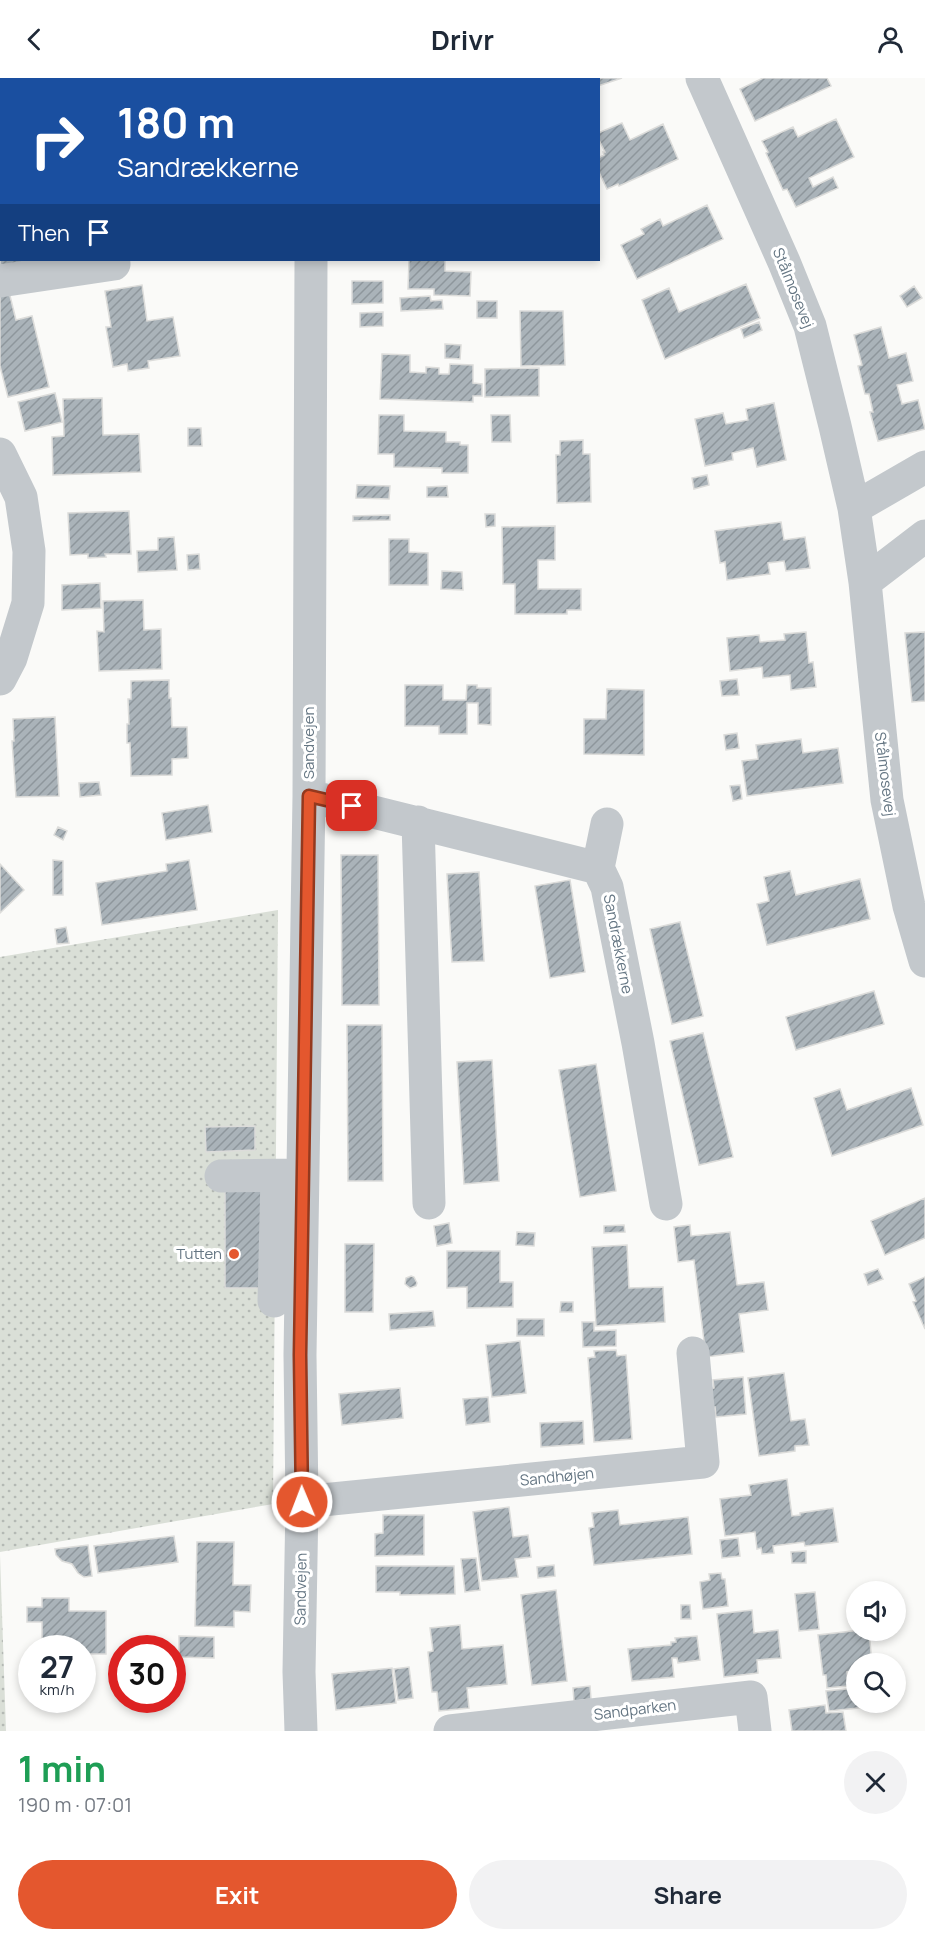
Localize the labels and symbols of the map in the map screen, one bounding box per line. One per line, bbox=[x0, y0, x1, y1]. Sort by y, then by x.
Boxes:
street label: Stålmosevej bbox=[768, 245, 819, 331]
street label: Sandvejen bbox=[298, 707, 319, 779]
street label: Stålmosevej bbox=[870, 731, 901, 817]
pin bbox=[326, 780, 377, 831]
street label: Sandrækkerne bbox=[599, 892, 638, 996]
place label: Tutten bbox=[176, 1243, 222, 1264]
marker: Tutten bbox=[227, 1247, 241, 1261]
street label: Sandhøjen bbox=[519, 1462, 595, 1491]
position arrow bbox=[270, 1470, 334, 1534]
street label: Sandvejen bbox=[289, 1552, 312, 1625]
speed limit sign: 30 bbox=[108, 1635, 186, 1713]
street label: Sandparken bbox=[593, 1694, 677, 1725]

